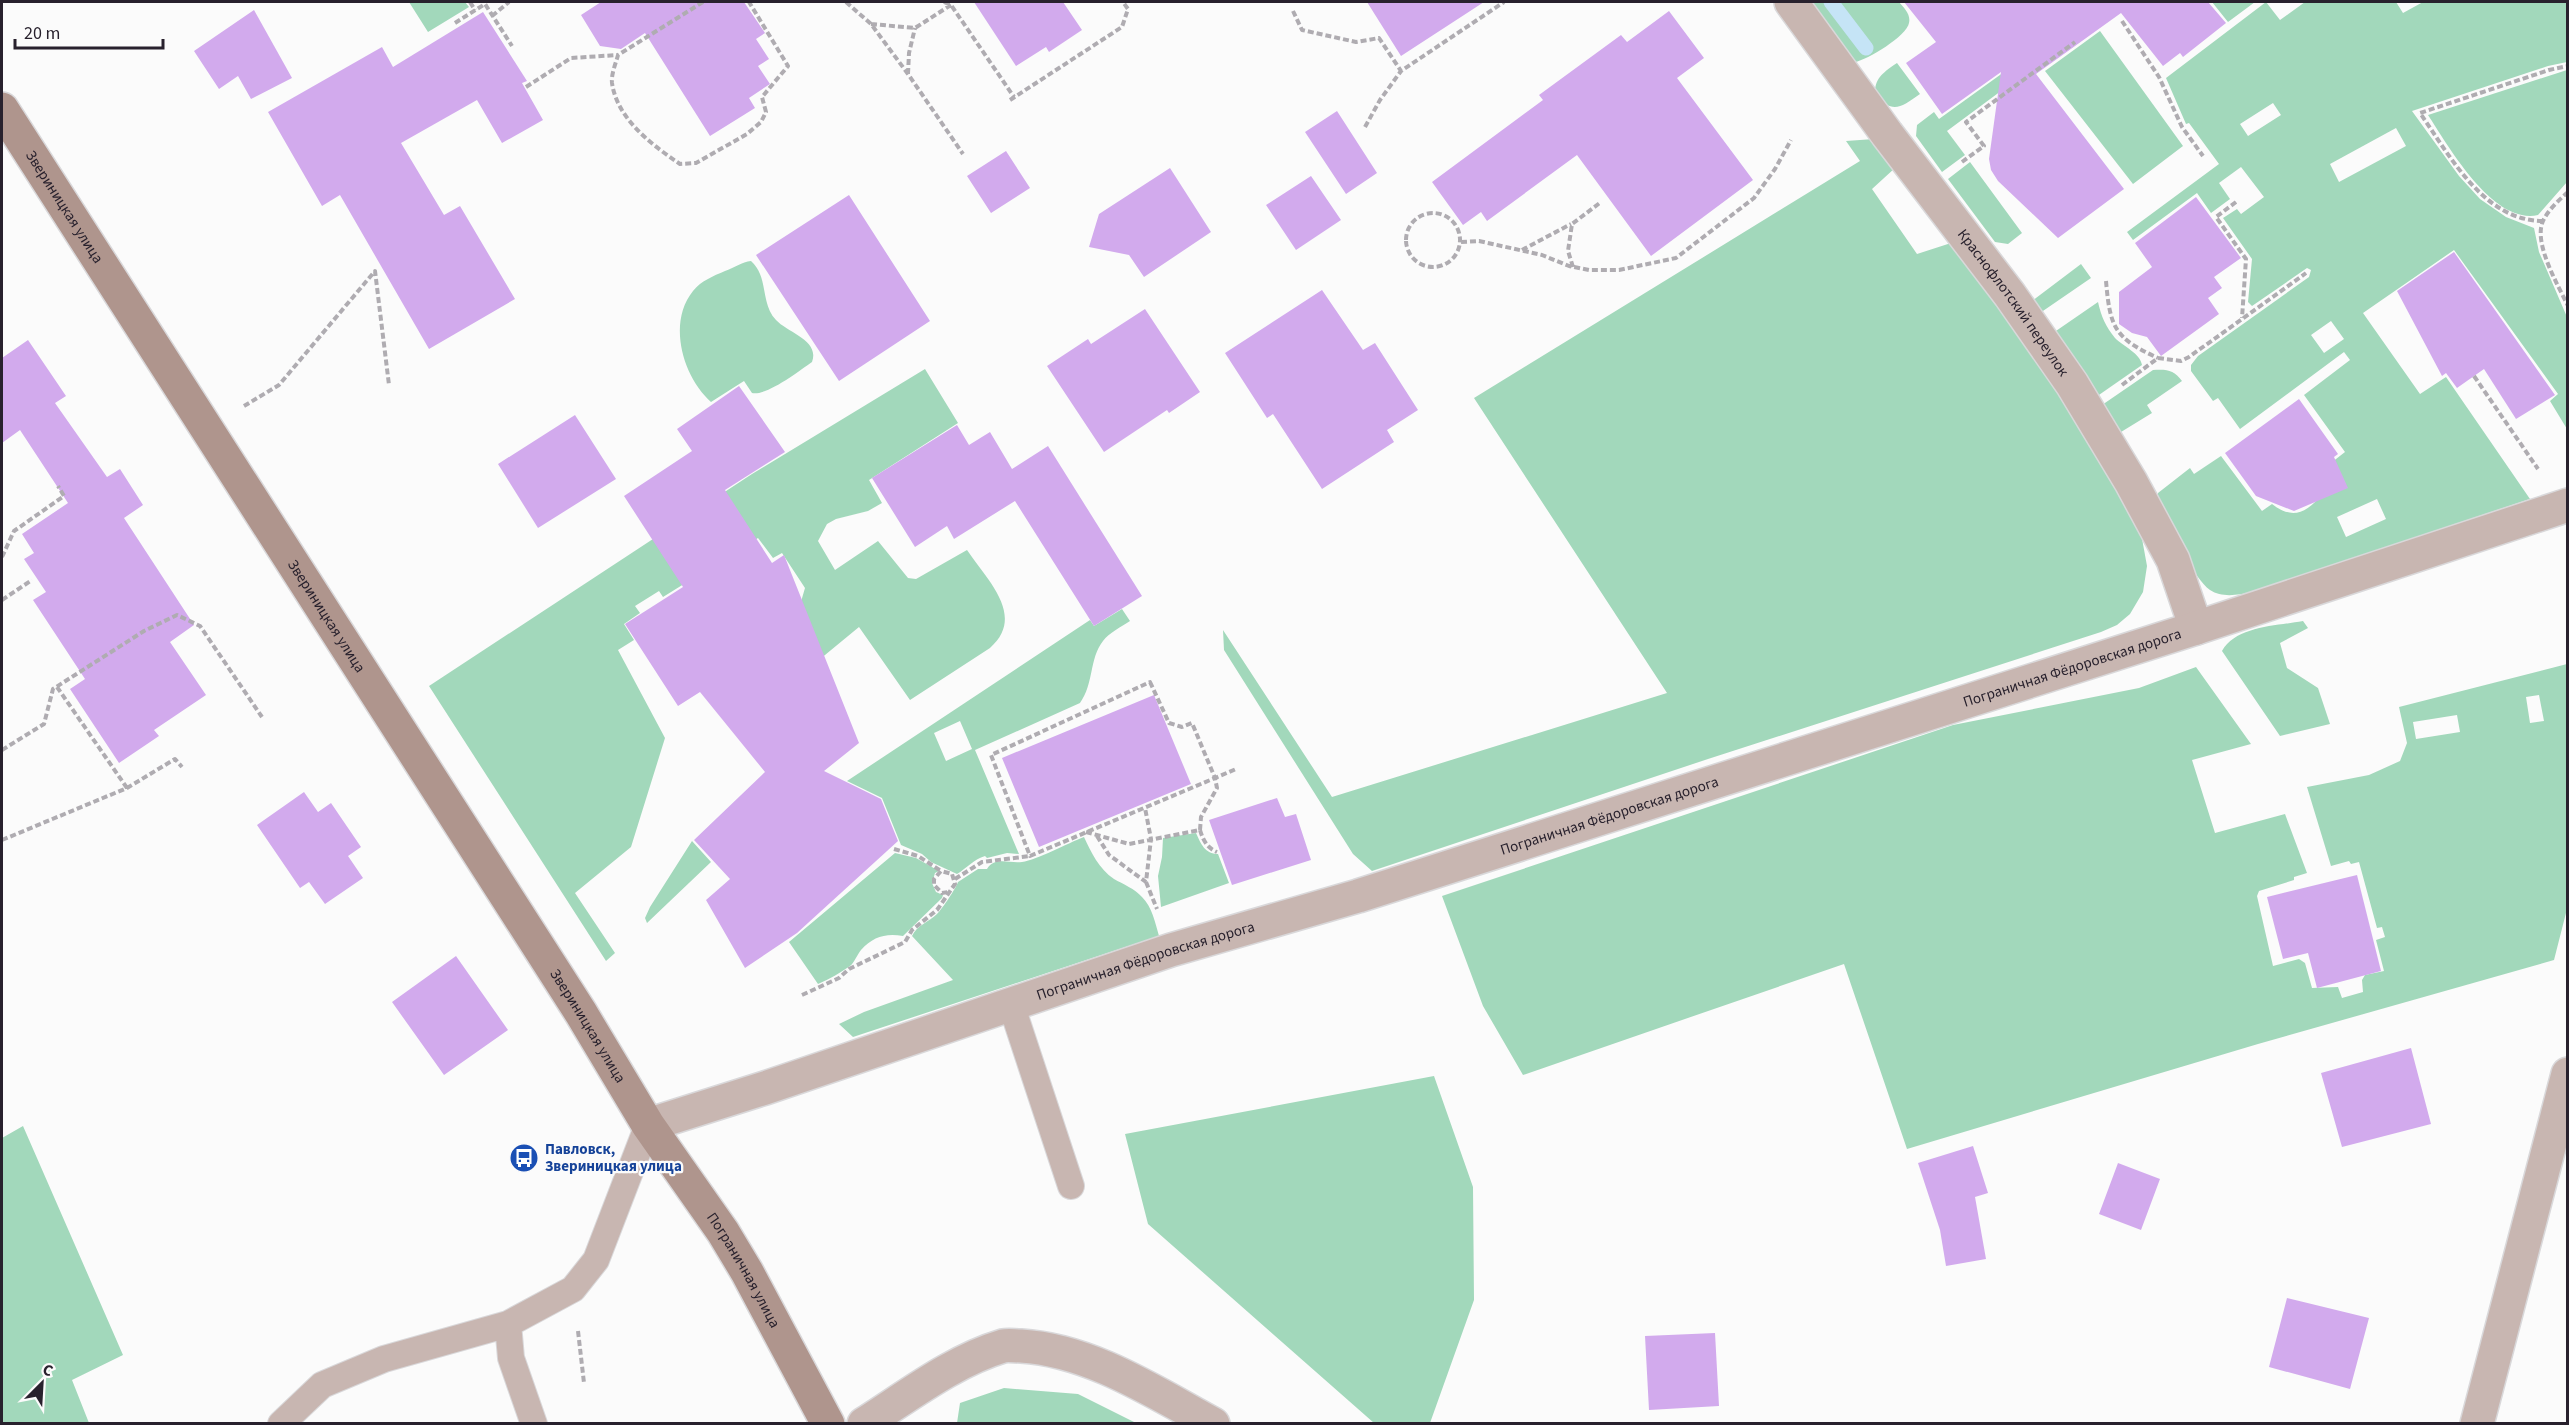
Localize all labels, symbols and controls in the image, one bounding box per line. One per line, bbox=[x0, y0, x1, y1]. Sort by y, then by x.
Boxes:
scale bar bbox=[15, 12, 164, 50]
text: 20 m bbox=[24, 21, 60, 46]
street label: Звериницкая улица bbox=[21, 146, 109, 267]
street label: Краснофлотский переулок bbox=[1953, 225, 2074, 381]
street label: Звериницкая улица bbox=[283, 555, 371, 677]
street label: Пограничная Фёдоровская дорога bbox=[1960, 623, 2184, 712]
street label: Пограничная Фёдоровская дорога bbox=[1498, 771, 1721, 860]
street label: Пограничная Фёдоровская дорога bbox=[1034, 916, 1257, 1005]
street label: Звериницкая улица bbox=[545, 965, 631, 1087]
place label: Павловск, Звериницкая улица bbox=[545, 1139, 682, 1177]
bus stop icon: Павловск, Звериницкая улица bbox=[508, 1142, 540, 1174]
street label: Пограничная улица bbox=[702, 1208, 785, 1332]
north arrow bbox=[12, 1353, 72, 1413]
text: С bbox=[39, 1358, 56, 1382]

